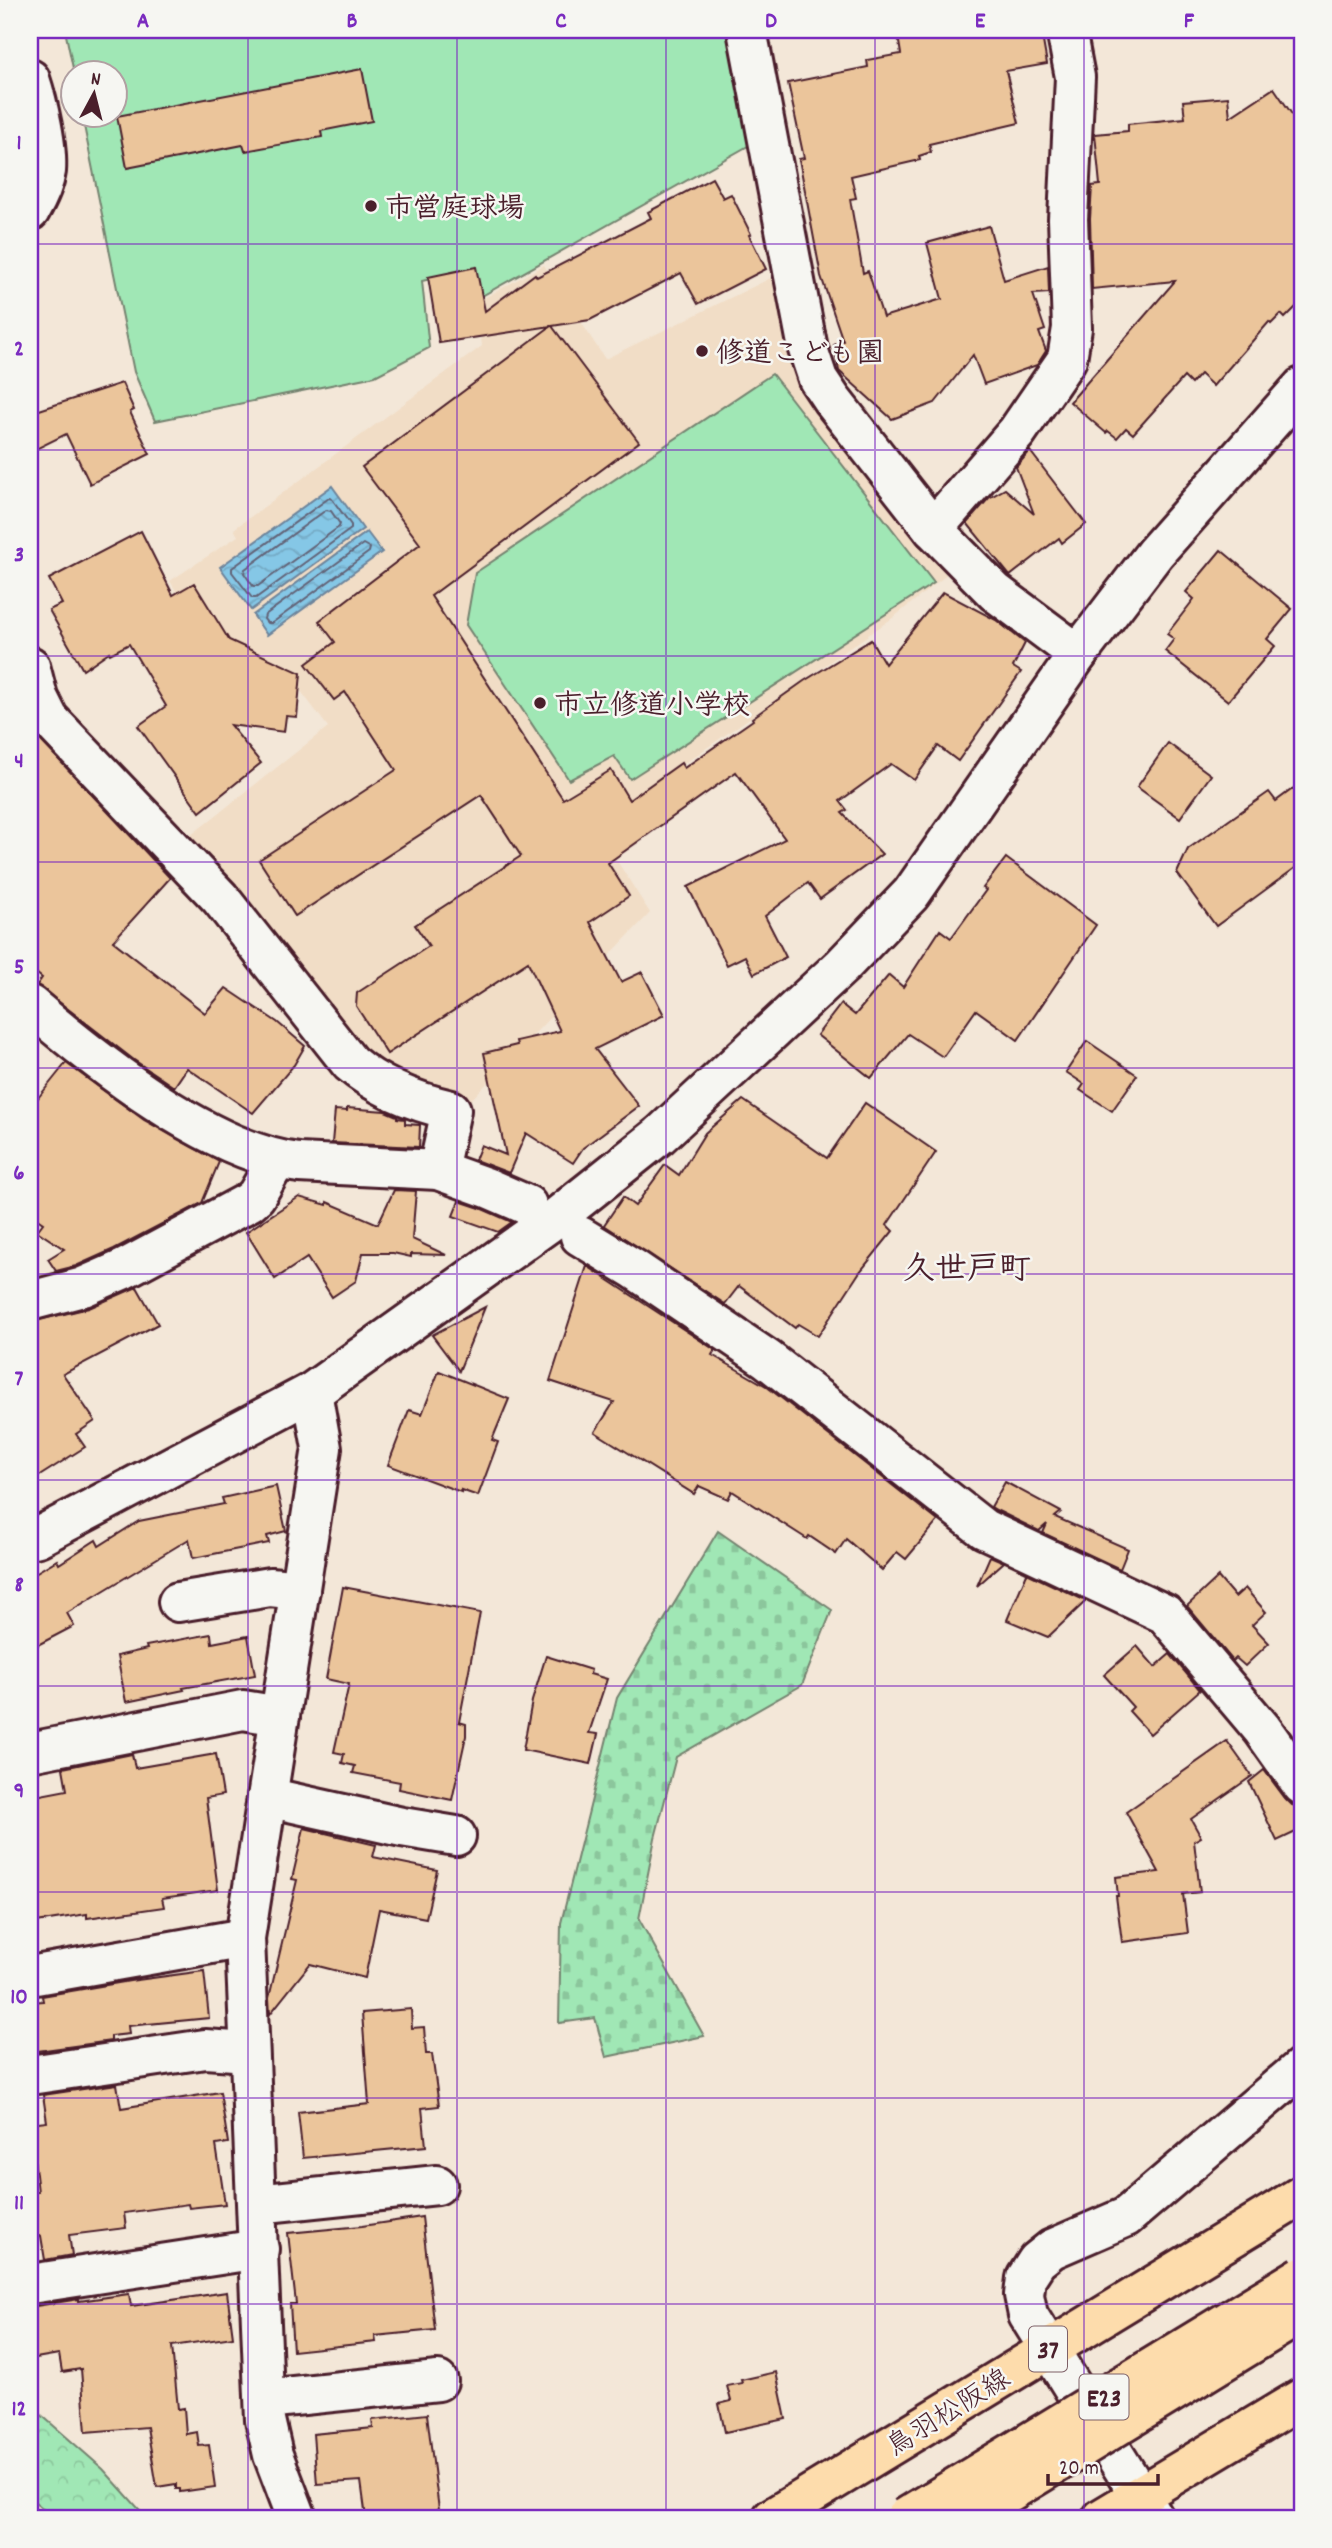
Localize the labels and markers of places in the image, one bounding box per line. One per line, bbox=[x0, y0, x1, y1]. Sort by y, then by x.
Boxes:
place label: 市営庭球場 bbox=[385, 191, 525, 231]
marker: 市営庭球場 bbox=[363, 198, 379, 214]
place label: 修道こども園 bbox=[716, 336, 884, 376]
marker: 修道こども園 bbox=[694, 343, 710, 359]
place label: 市立修道小学校 bbox=[554, 688, 750, 728]
marker: 市立修道小学校 bbox=[532, 695, 548, 711]

